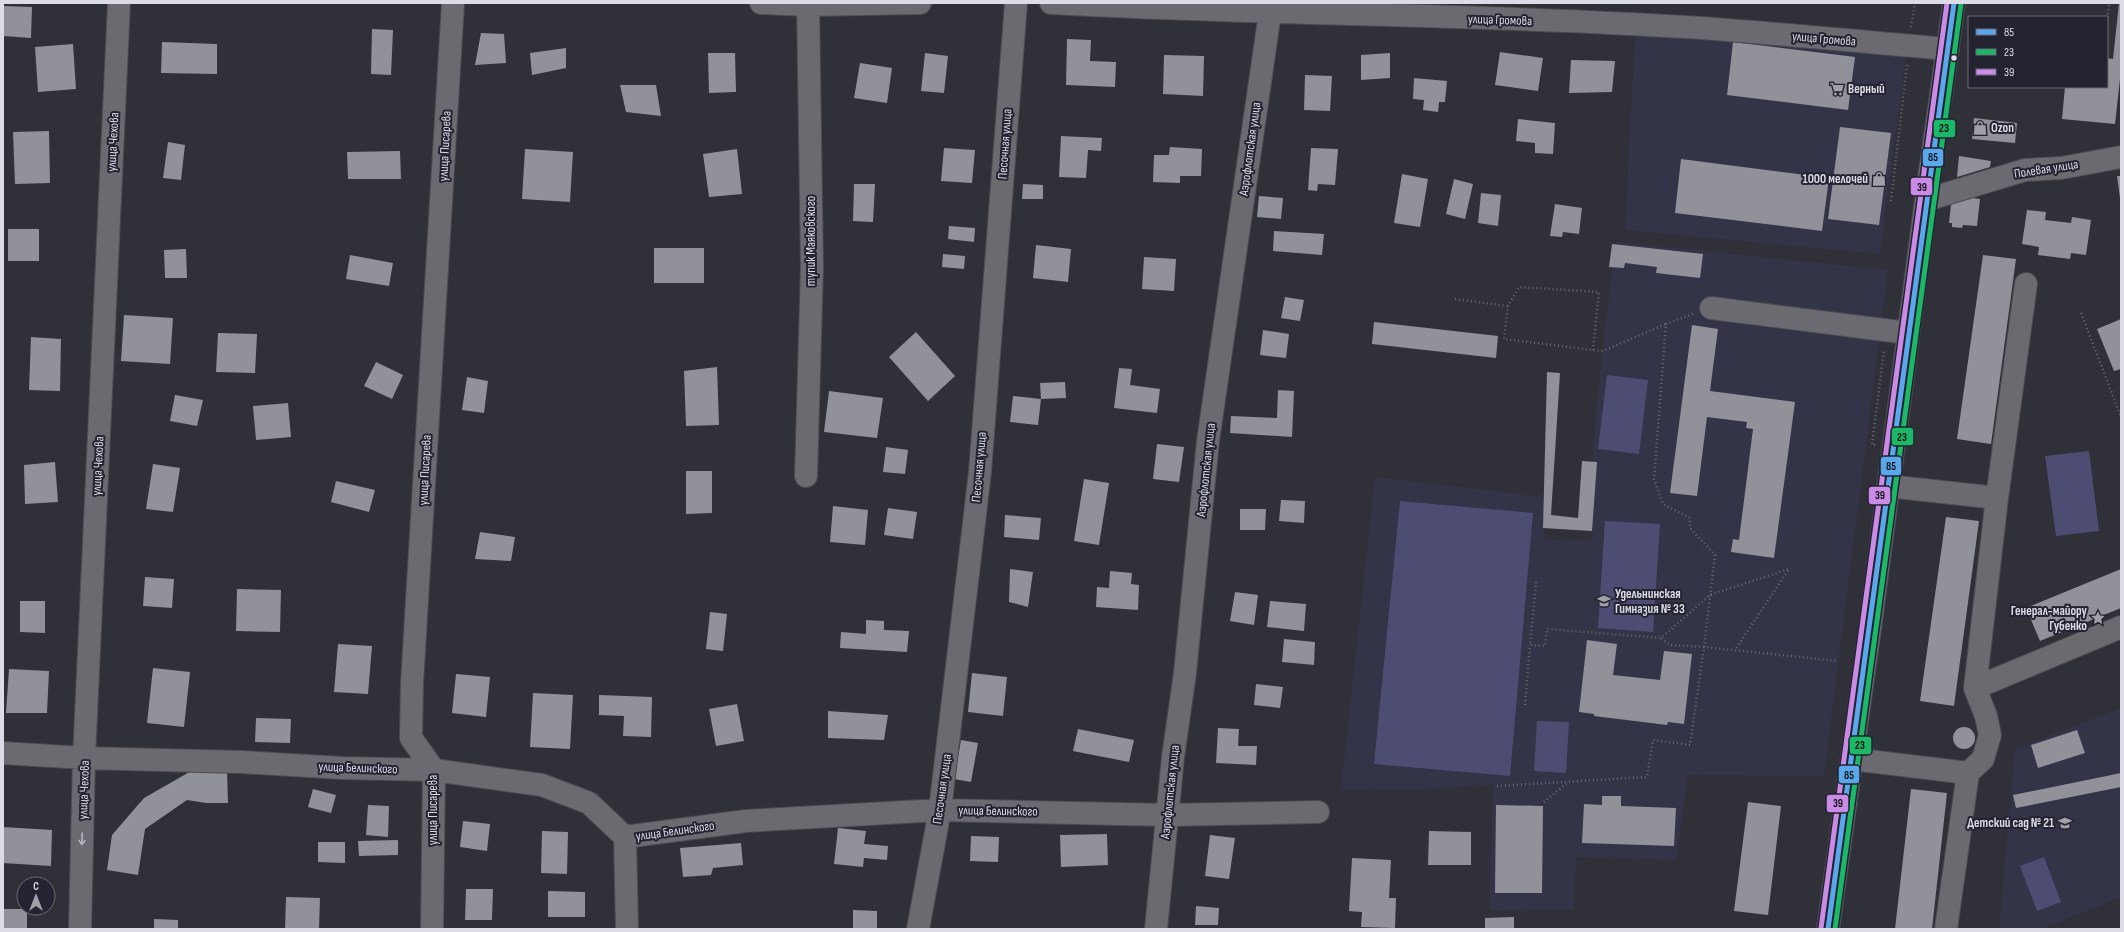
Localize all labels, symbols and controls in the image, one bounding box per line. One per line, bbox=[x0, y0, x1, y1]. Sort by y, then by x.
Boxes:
street label: улица Громова bbox=[1468, 11, 1532, 29]
legend bbox=[1968, 16, 2108, 88]
text: 85 bbox=[2004, 25, 2014, 40]
street label: улица Громова bbox=[1791, 28, 1857, 50]
text: 23 bbox=[2004, 45, 2014, 60]
unlabelled marker bbox=[1949, 53, 1959, 63]
text: 39 bbox=[2004, 65, 2014, 80]
supermarket icon: Верный bbox=[1829, 81, 1845, 97]
place label: Верный bbox=[1848, 81, 1885, 97]
street label: Аэрофлотская улица bbox=[1235, 101, 1264, 198]
street label: Песочная улица bbox=[995, 108, 1015, 180]
street label: улица Писарева bbox=[435, 110, 455, 182]
street label: улица Чехова bbox=[103, 112, 123, 172]
line badge: 23 bbox=[1933, 119, 1956, 138]
shop icon: Ozon bbox=[1972, 120, 1988, 136]
place label: Ozon bbox=[1991, 120, 2014, 136]
text: 23 bbox=[1939, 122, 1949, 135]
line badge: 85 bbox=[1922, 148, 1944, 167]
text: 85 bbox=[1928, 151, 1938, 164]
street label: Полевая улица bbox=[2013, 156, 2079, 182]
place label: 1000 мелочей bbox=[1803, 171, 1868, 187]
shop icon: 1000 мелочей bbox=[1871, 171, 1887, 187]
line badge: 39 bbox=[1910, 177, 1933, 196]
text: 39 bbox=[1917, 181, 1927, 194]
street label: тупик Маяковского bbox=[803, 196, 819, 286]
street label: Аэрофлотская улица bbox=[1193, 422, 1219, 519]
line badge: 23 bbox=[1891, 427, 1914, 446]
street label: Песочная улица bbox=[968, 431, 990, 503]
text: 23 bbox=[1897, 431, 1907, 444]
street label: улица Писарева bbox=[415, 434, 435, 506]
street label: улица Чехова bbox=[88, 436, 108, 496]
line badge: 85 bbox=[1880, 456, 1902, 476]
text: 85 bbox=[1886, 460, 1896, 473]
line badge: 39 bbox=[1868, 486, 1891, 505]
text: 39 bbox=[1875, 489, 1885, 502]
place label: Удельнинская Гимназия № 33 bbox=[1615, 586, 1685, 617]
school or university icon: Удельнинская Гимназия № 33 bbox=[1596, 593, 1612, 609]
place label: Генерал-майору Губенко bbox=[2011, 603, 2088, 634]
place icon: Генерал-майору Губенко bbox=[2090, 610, 2106, 626]
line badge: 23 bbox=[1849, 736, 1872, 755]
text: 23 bbox=[1855, 739, 1865, 752]
street label: Аэрофлотская улица bbox=[1157, 744, 1183, 841]
street label: Песочная улица bbox=[929, 753, 955, 825]
street label: улица Белинского bbox=[318, 759, 398, 777]
street label: улица Чехова bbox=[75, 760, 93, 820]
line badge: 85 bbox=[1838, 765, 1860, 784]
text: 85 bbox=[1844, 769, 1854, 782]
street label: улица Писарева bbox=[425, 775, 441, 845]
line badge: 39 bbox=[1826, 794, 1849, 813]
text: 39 bbox=[1833, 797, 1843, 810]
street label: улица Белинского bbox=[958, 802, 1038, 820]
place label: Детский сад № 21 bbox=[1967, 815, 2054, 831]
school or university icon: Детский сад № 21 bbox=[2057, 815, 2073, 831]
street label: улица Белинского bbox=[635, 818, 715, 844]
one-way arrow bbox=[78, 832, 86, 845]
north arrow bbox=[16, 876, 56, 916]
text: С bbox=[33, 880, 39, 893]

